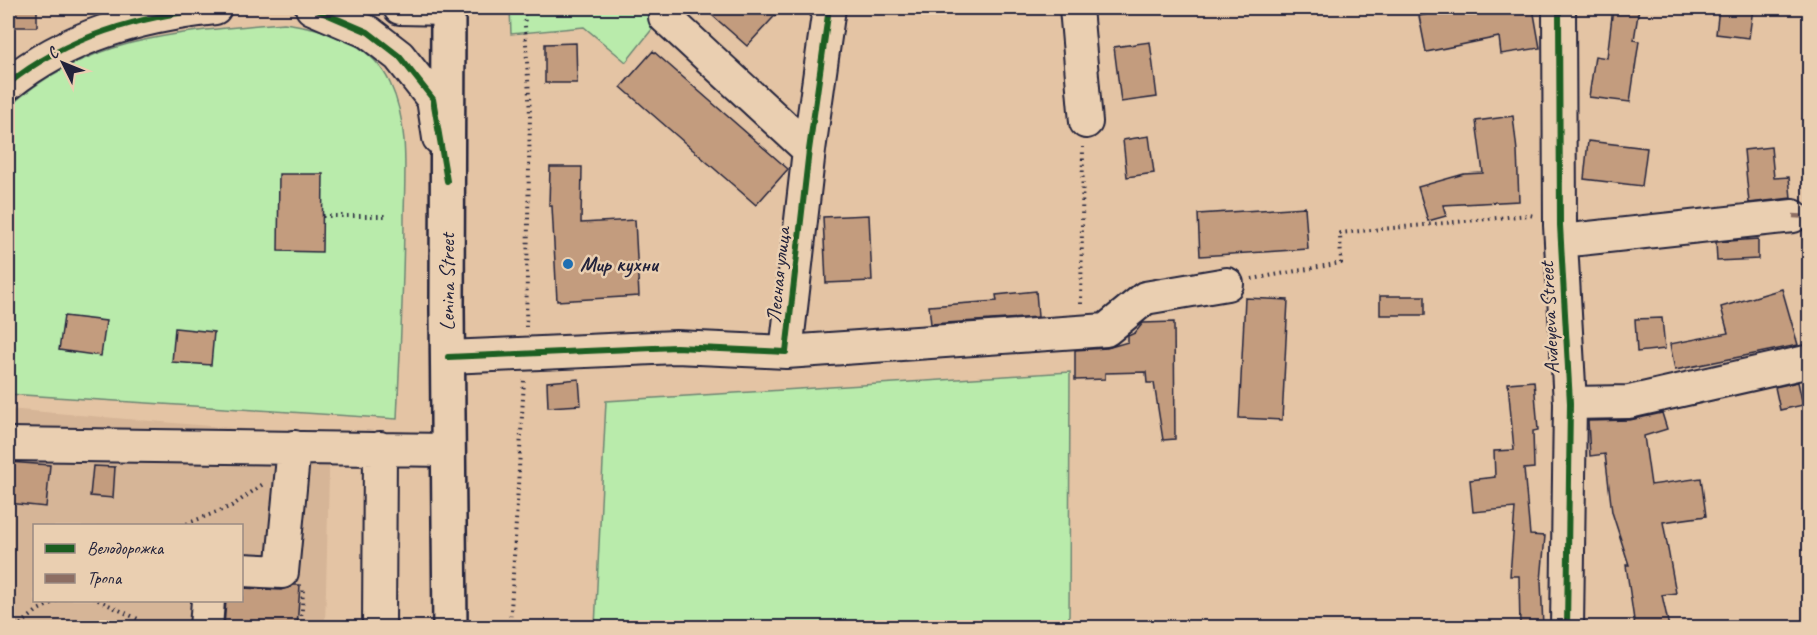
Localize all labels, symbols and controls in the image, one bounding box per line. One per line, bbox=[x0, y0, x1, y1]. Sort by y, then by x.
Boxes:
north arrow bbox=[33, 33, 93, 93]
text: С bbox=[43, 42, 64, 63]
street label: Лесная улица bbox=[760, 224, 796, 324]
street label: Lenina Street bbox=[434, 231, 460, 331]
place label: Мир кухни bbox=[580, 251, 660, 278]
marker: Мир кухни bbox=[561, 257, 575, 271]
street label: Avdeyeva Street bbox=[1533, 259, 1565, 375]
legend bbox=[33, 524, 243, 602]
text: Велодорожка bbox=[87, 537, 165, 559]
text: Тропа bbox=[87, 567, 123, 589]

